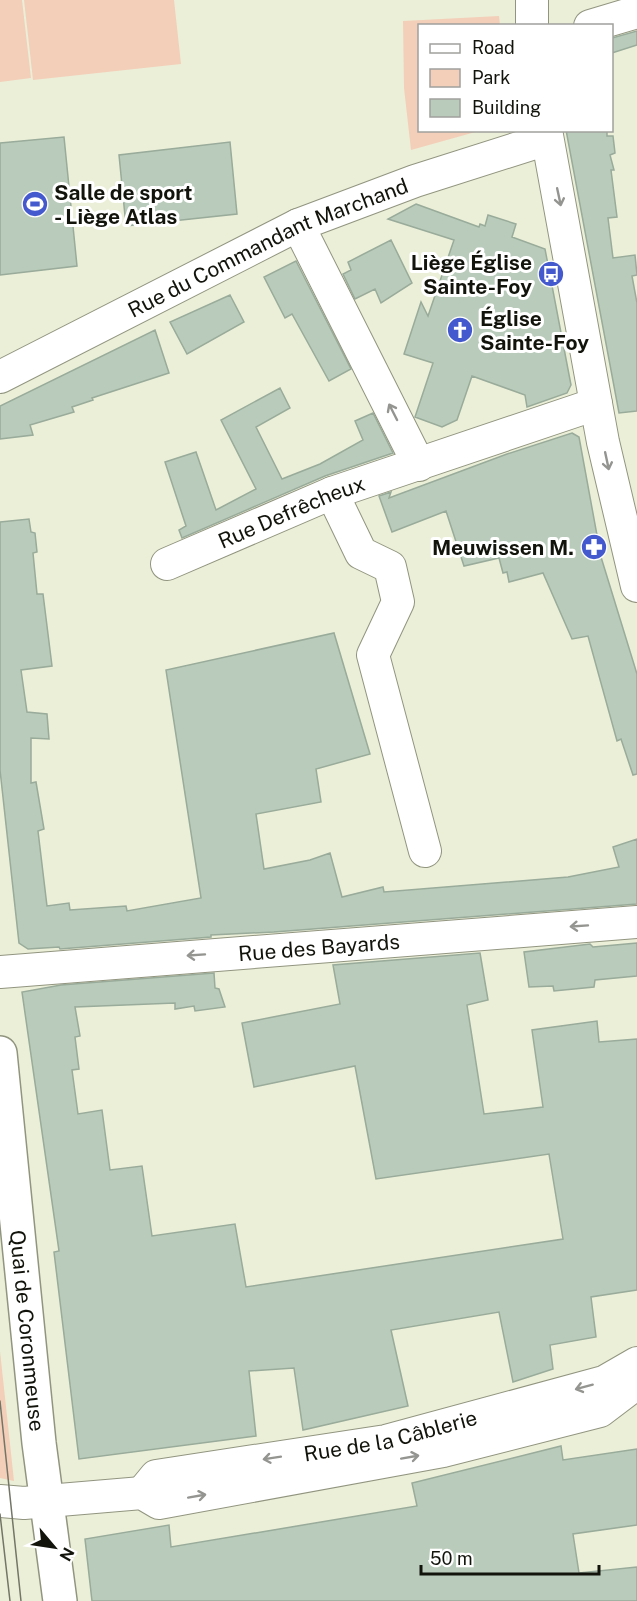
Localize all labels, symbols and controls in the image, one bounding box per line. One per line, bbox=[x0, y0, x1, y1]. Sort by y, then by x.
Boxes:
legend bbox=[418, 24, 613, 132]
text: Road bbox=[472, 37, 515, 58]
text: Park bbox=[472, 67, 510, 88]
text: Building bbox=[472, 97, 541, 118]
street label: Rue du Commandant Marchand bbox=[123, 172, 411, 322]
place label: Salle de sport - Liège Atlas bbox=[54, 180, 193, 229]
one-way arrow bbox=[554, 186, 565, 206]
sports icon: Salle de sport - Liège Atlas bbox=[20, 189, 50, 219]
place label: Liège Église Sainte-Foy bbox=[411, 250, 532, 299]
bus stop icon: Liège Église Sainte-Foy bbox=[536, 259, 566, 289]
place label: Église Sainte-Foy bbox=[480, 306, 589, 355]
church icon: Église Sainte-Foy bbox=[445, 315, 475, 345]
one-way arrow bbox=[387, 404, 398, 422]
one-way arrow bbox=[602, 452, 614, 471]
street label: Rue Defrêcheux bbox=[214, 470, 368, 553]
pharmacy icon: Meuwissen M. bbox=[579, 532, 609, 562]
place label: Meuwissen M. bbox=[432, 535, 574, 560]
one-way arrow bbox=[569, 921, 589, 932]
street label: Rue des Bayards bbox=[237, 928, 401, 966]
one-way arrow bbox=[186, 950, 206, 961]
street label: Quai de Coronmeuse bbox=[5, 1229, 50, 1432]
one-way arrow bbox=[575, 1382, 594, 1394]
street label: Rue de la Câblerie bbox=[302, 1404, 480, 1466]
one-way arrow bbox=[399, 1451, 419, 1462]
one-way arrow bbox=[262, 1453, 282, 1464]
one-way arrow bbox=[187, 1490, 207, 1501]
north arrow bbox=[24, 1517, 84, 1577]
scale bar bbox=[421, 1538, 600, 1576]
text: N bbox=[55, 1544, 78, 1564]
text: 50 m bbox=[430, 1548, 473, 1569]

